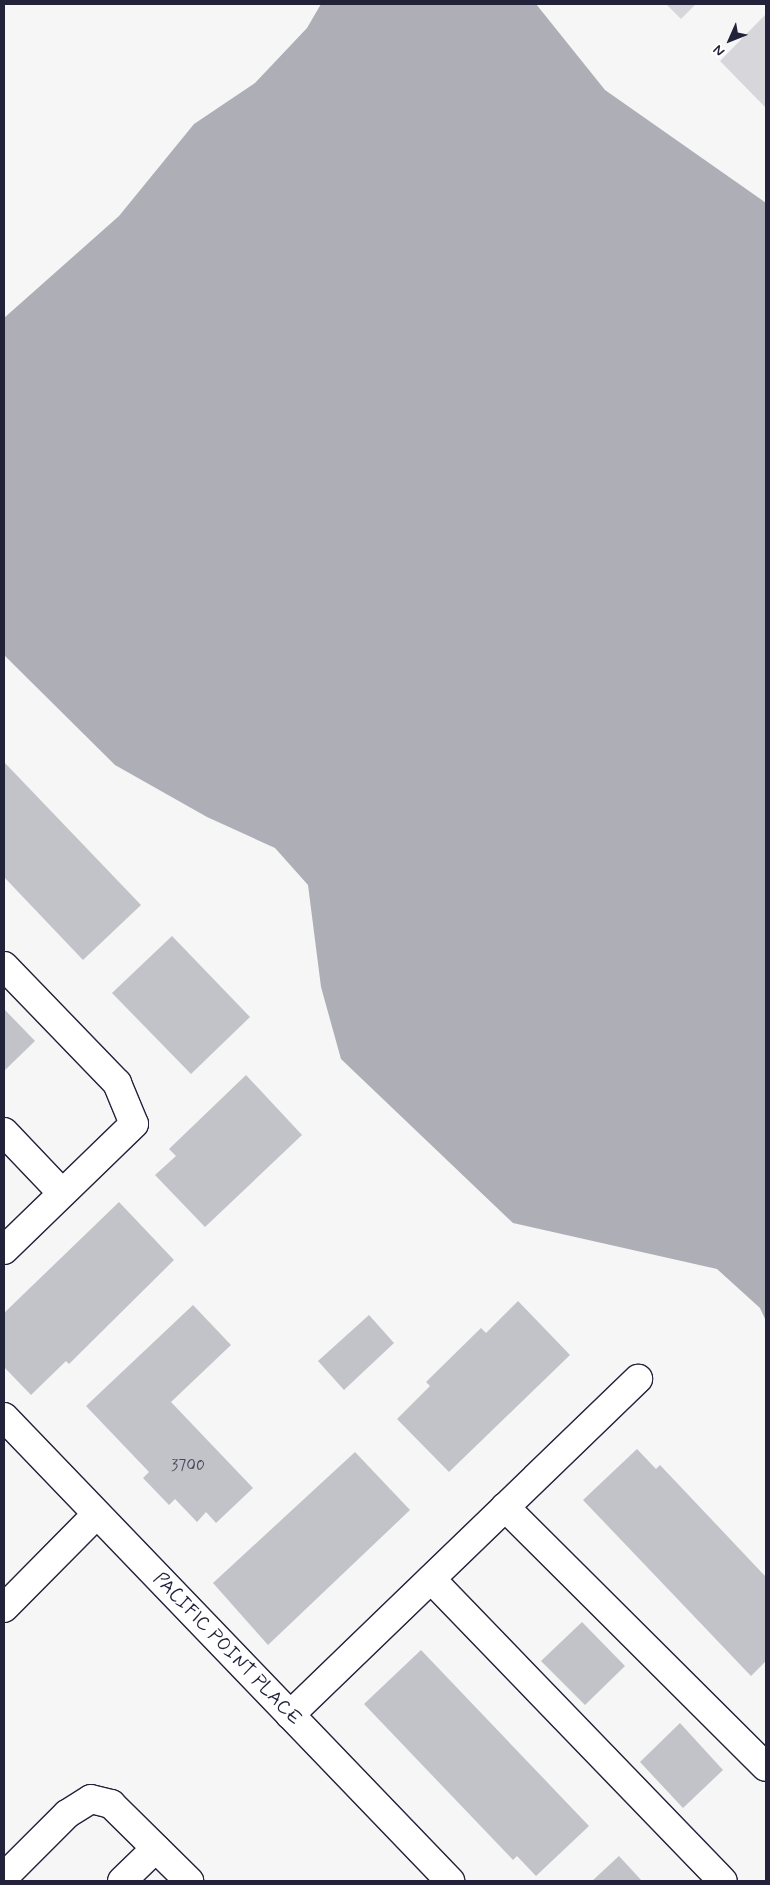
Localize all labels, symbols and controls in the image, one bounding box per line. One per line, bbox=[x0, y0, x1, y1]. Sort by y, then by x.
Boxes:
north arrow bbox=[705, 15, 755, 65]
text: N bbox=[710, 41, 729, 60]
house number: 3700 bbox=[171, 1456, 205, 1476]
street label: PACIFIC POINT PLACE bbox=[148, 1568, 306, 1730]

